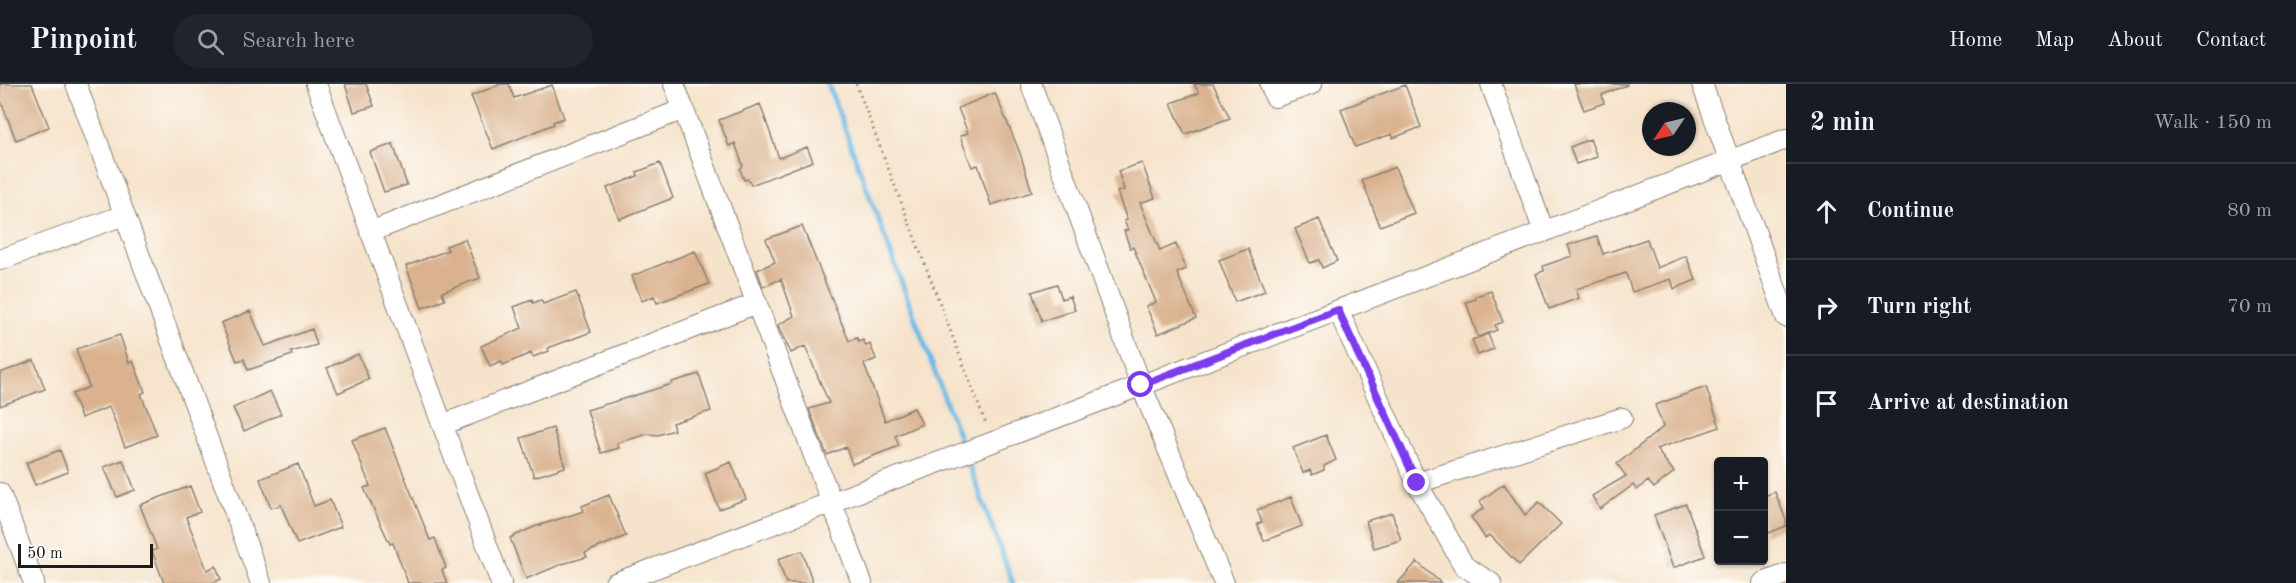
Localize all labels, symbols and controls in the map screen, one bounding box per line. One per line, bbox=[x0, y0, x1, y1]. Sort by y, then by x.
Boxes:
search box bbox=[173, 14, 593, 68]
icon: search bbox=[194, 25, 227, 58]
text: Pinpoint bbox=[30, 27, 137, 55]
text: Search here bbox=[242, 30, 355, 52]
text: Home bbox=[1949, 30, 2002, 51]
text: Map bbox=[2035, 30, 2074, 51]
text: About bbox=[2107, 30, 2163, 51]
text: Contact bbox=[2196, 30, 2266, 51]
north arrow bbox=[1642, 102, 1696, 156]
text: 2 min bbox=[1810, 110, 1875, 136]
text: Walk · 150 m bbox=[2153, 113, 2272, 133]
icon: ahead bbox=[1810, 195, 1843, 228]
text: Continue bbox=[1867, 200, 1954, 222]
text: 80 m bbox=[2227, 201, 2272, 221]
icon: right bbox=[1810, 291, 1843, 324]
text: Turn right bbox=[1867, 296, 1971, 318]
text: 70 m bbox=[2227, 297, 2272, 317]
route start bbox=[1127, 371, 1153, 397]
icon: arrive bbox=[1810, 387, 1843, 420]
text: Arrive at destination bbox=[1867, 392, 2069, 414]
map controls bbox=[1714, 457, 1768, 565]
button: + bbox=[1714, 457, 1768, 511]
route end bbox=[1403, 469, 1429, 495]
button: − bbox=[1714, 511, 1768, 565]
scale bar bbox=[18, 541, 153, 568]
text: 50 m bbox=[27, 546, 63, 562]

